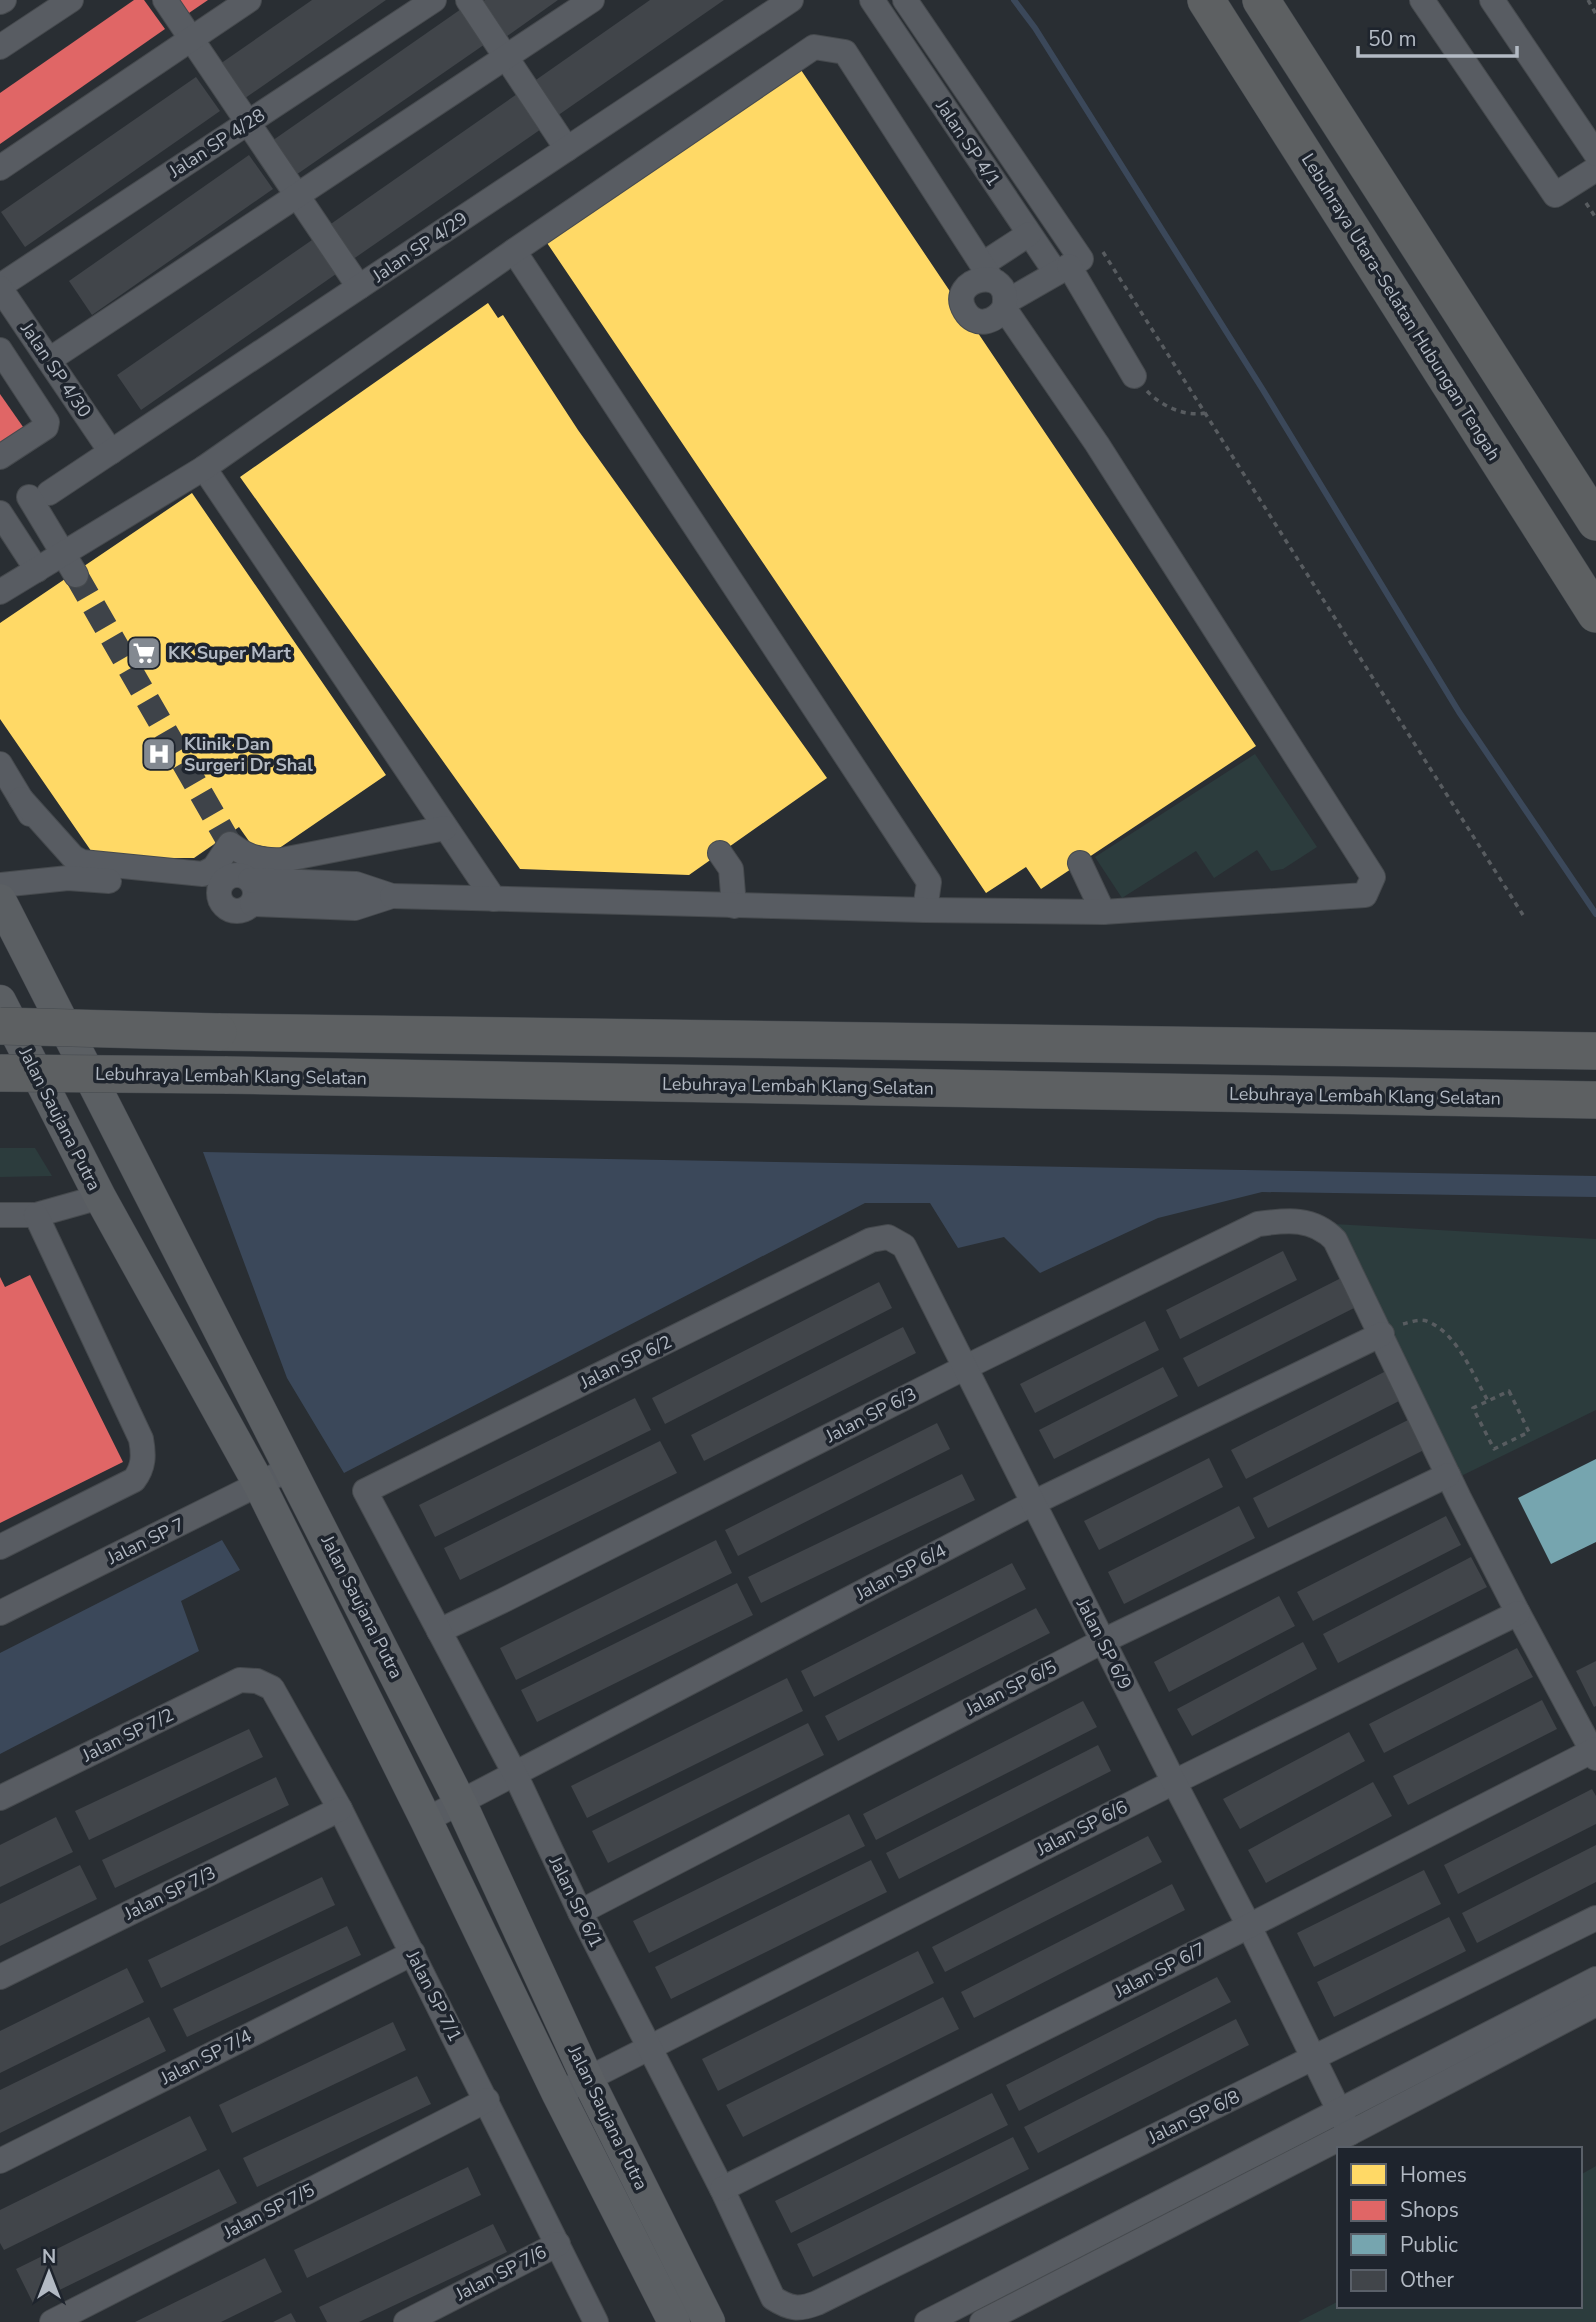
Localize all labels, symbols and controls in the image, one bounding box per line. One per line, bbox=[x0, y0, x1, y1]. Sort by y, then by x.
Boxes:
scale bar bbox=[1358, 14, 1517, 58]
text: 50 m bbox=[1368, 25, 1417, 53]
street label: Jalan SP 4/1 bbox=[930, 94, 1006, 191]
street label: Jalan SP 4/28 bbox=[164, 103, 270, 183]
street label: Lebuhraya Utara–Selatan Hubungan Tengah bbox=[1296, 149, 1506, 465]
street label: Jalan SP 4/29 bbox=[367, 206, 472, 288]
street label: Jalan SP 4/30 bbox=[15, 317, 97, 422]
supermarket icon: KK Super Mart bbox=[125, 634, 163, 672]
place label: KK Super Mart bbox=[168, 641, 291, 665]
place label: Klinik Dan Surgeri Dr Shal bbox=[184, 732, 313, 777]
hospital icon: Klinik Dan Surgeri Dr Shal bbox=[140, 735, 178, 773]
street label: Jalan Saujana Putra bbox=[13, 1042, 106, 1195]
street label: Lebuhraya Lembah Klang Selatan bbox=[95, 1062, 367, 1090]
street label: Lebuhraya Lembah Klang Selatan bbox=[662, 1072, 934, 1100]
street label: Lebuhraya Lembah Klang Selatan bbox=[1229, 1082, 1501, 1110]
street label: Jalan SP 6/2 bbox=[575, 1330, 676, 1395]
street label: Jalan SP 6/3 bbox=[821, 1382, 920, 1449]
street label: Jalan SP 7 bbox=[103, 1512, 189, 1570]
street label: Jalan Saujana Putra bbox=[315, 1530, 408, 1683]
street label: Jalan SP 6/4 bbox=[851, 1538, 950, 1606]
street label: Jalan SP 6/9 bbox=[1070, 1594, 1137, 1693]
street label: Jalan SP 6/5 bbox=[961, 1655, 1060, 1722]
street label: Jalan SP 7/2 bbox=[77, 1703, 178, 1768]
street label: Jalan SP 6/6 bbox=[1032, 1795, 1131, 1862]
street label: Jalan SP 6/1 bbox=[543, 1851, 608, 1952]
street label: Jalan SP 7/3 bbox=[119, 1861, 220, 1926]
street label: Jalan SP 6/7 bbox=[1110, 1937, 1209, 2004]
street label: Jalan SP 7/1 bbox=[400, 1946, 467, 2045]
street label: Jalan SP 7/4 bbox=[156, 2024, 256, 2091]
street label: Jalan Saujana Putra bbox=[562, 2041, 653, 2194]
street label: Jalan SP 6/8 bbox=[1143, 2085, 1244, 2150]
legend bbox=[1337, 2147, 1582, 2308]
text: Homes bbox=[1400, 2161, 1467, 2189]
street label: Jalan SP 7/5 bbox=[219, 2178, 318, 2245]
text: Shops bbox=[1400, 2196, 1459, 2224]
text: Public bbox=[1400, 2231, 1458, 2259]
north arrow bbox=[14, 2238, 84, 2308]
street label: Jalan SP 7/6 bbox=[451, 2240, 550, 2307]
text: N bbox=[42, 2244, 56, 2270]
text: Other bbox=[1400, 2266, 1455, 2294]

